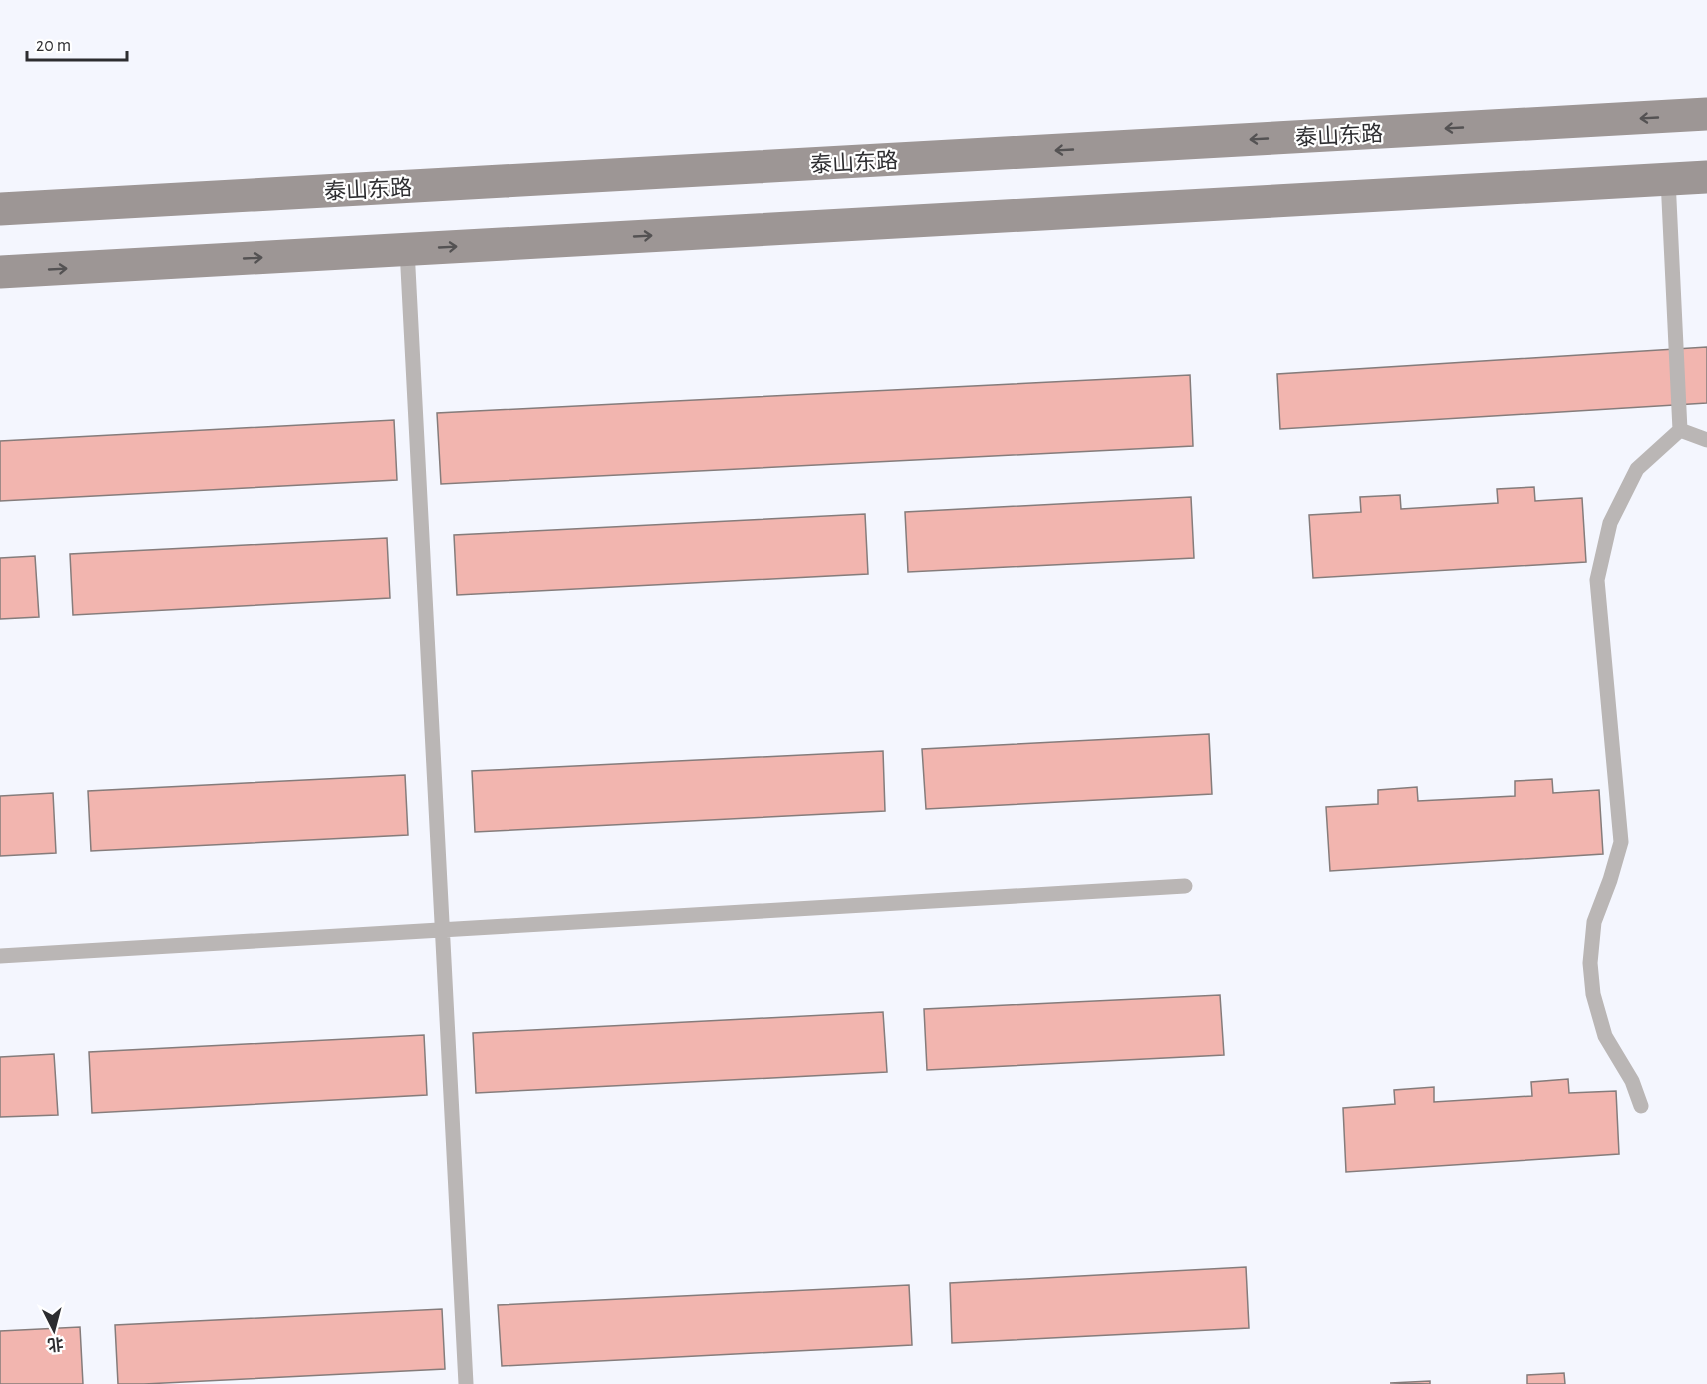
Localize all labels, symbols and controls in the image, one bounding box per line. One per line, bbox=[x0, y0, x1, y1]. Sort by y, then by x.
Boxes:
scale bar bbox=[27, 24, 128, 62]
text: 20 m bbox=[36, 37, 71, 55]
one-way arrow bbox=[1639, 112, 1659, 123]
street label: 泰山东路 bbox=[1294, 122, 1384, 149]
one-way arrow bbox=[1444, 123, 1464, 134]
one-way arrow bbox=[1250, 134, 1270, 145]
one-way arrow bbox=[1055, 145, 1075, 156]
street label: 泰山东路 bbox=[809, 149, 899, 176]
street label: 泰山东路 bbox=[323, 176, 413, 203]
one-way arrow bbox=[632, 231, 652, 242]
one-way arrow bbox=[437, 241, 457, 252]
one-way arrow bbox=[243, 252, 263, 263]
one-way arrow bbox=[48, 263, 68, 274]
north arrow bbox=[24, 1300, 84, 1360]
text: 北 bbox=[47, 1335, 64, 1354]

